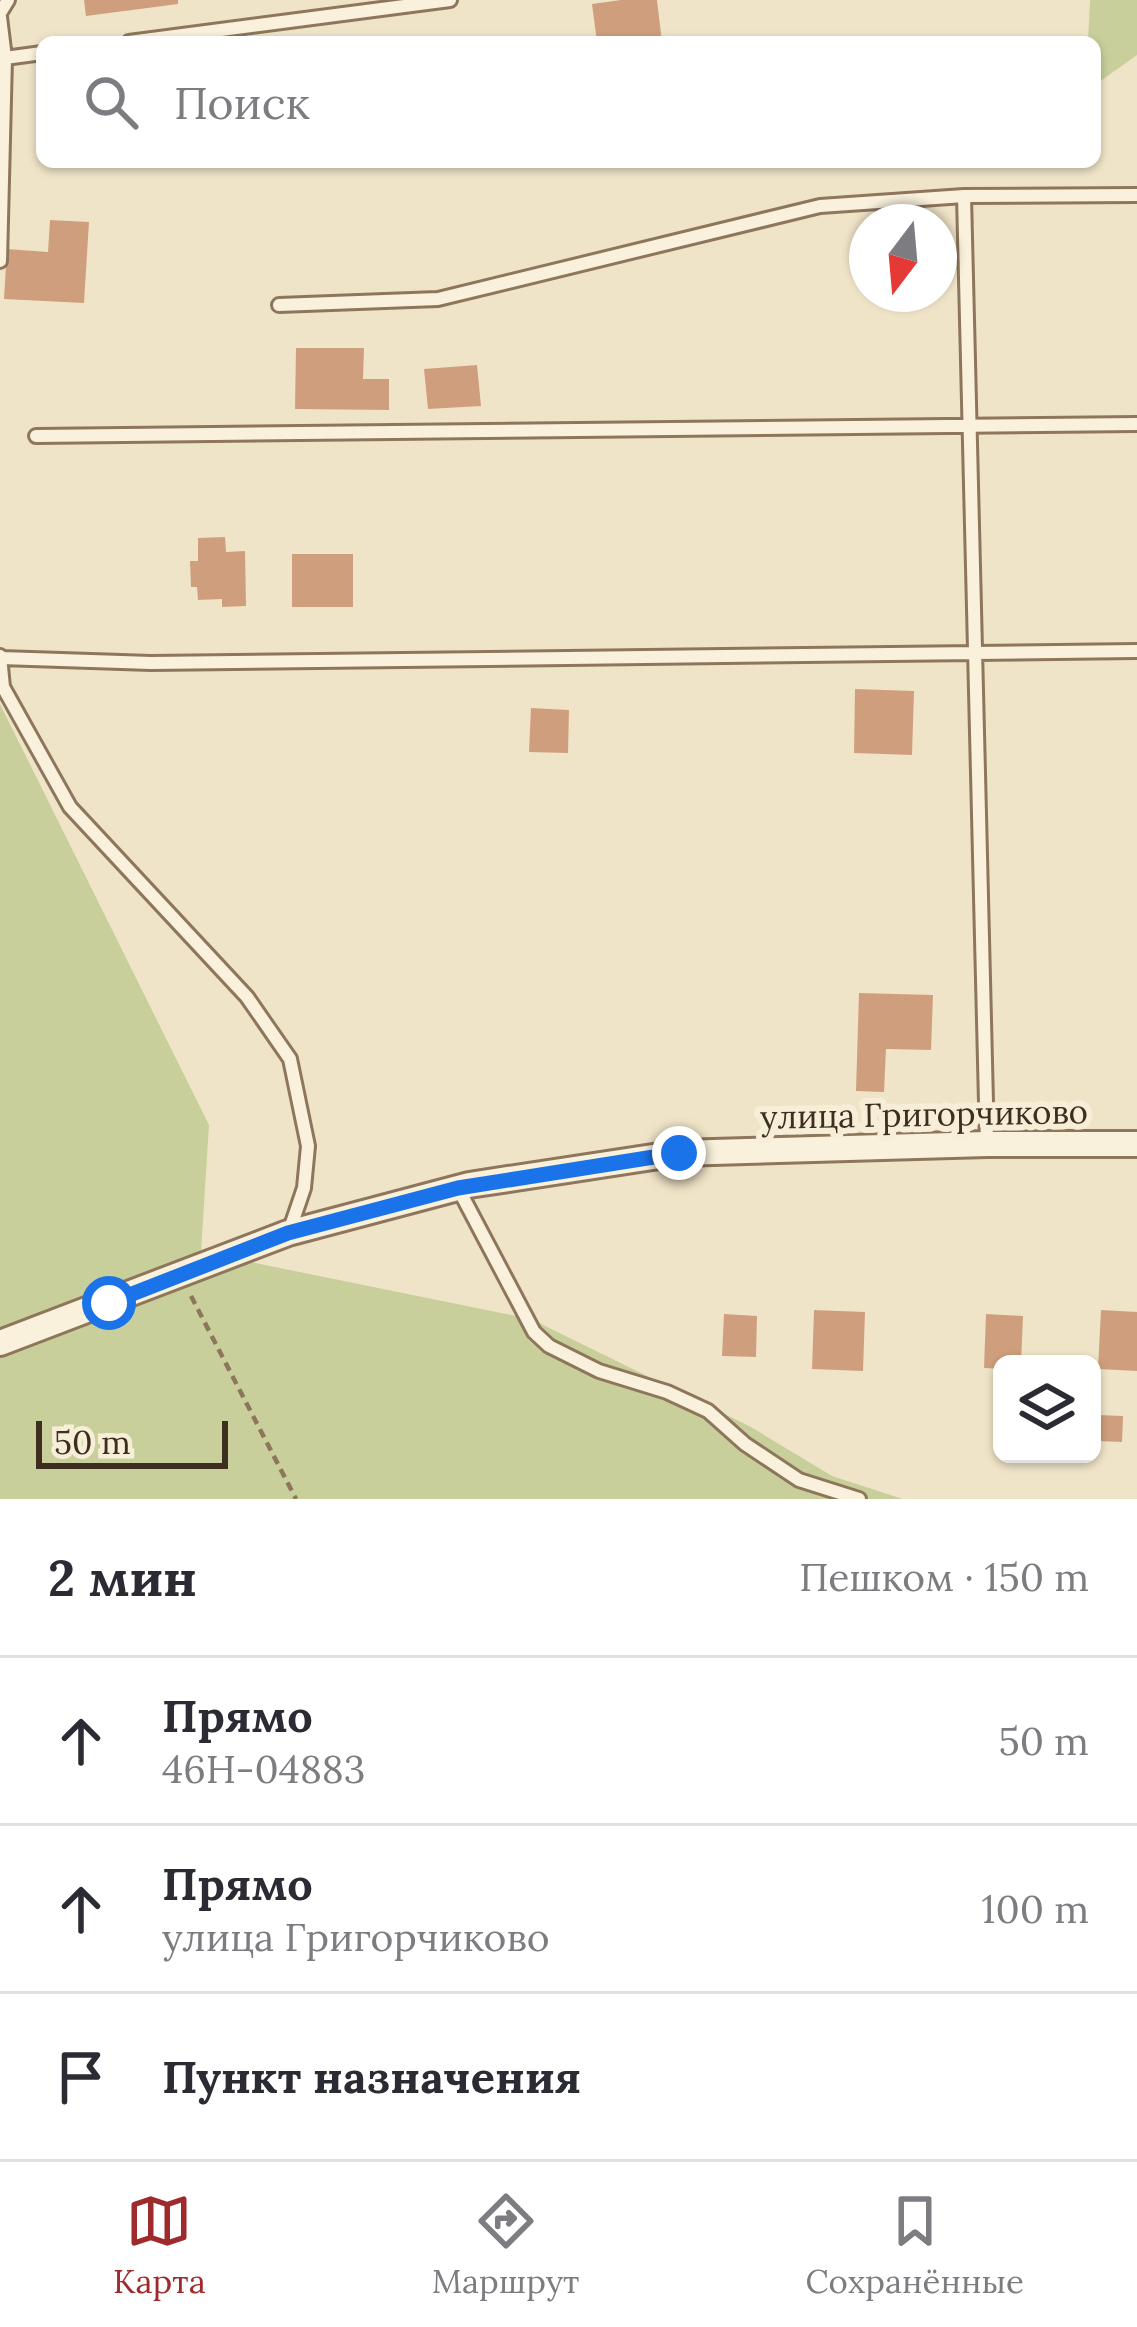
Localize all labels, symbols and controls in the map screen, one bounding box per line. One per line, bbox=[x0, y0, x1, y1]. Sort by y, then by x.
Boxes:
search box bbox=[36, 36, 1101, 168]
icon: search bbox=[78, 69, 144, 135]
text: Поиск bbox=[174, 74, 310, 131]
north arrow bbox=[849, 204, 957, 312]
street label: улица Григорчиково bbox=[760, 1090, 1088, 1138]
route end bbox=[652, 1126, 706, 1180]
route start bbox=[82, 1276, 136, 1330]
map controls bbox=[993, 1355, 1101, 1463]
button: layers bbox=[993, 1355, 1101, 1463]
scale bar bbox=[36, 1415, 228, 1468]
text: 50 m bbox=[54, 1421, 131, 1463]
text: 2 мин bbox=[48, 1545, 197, 1610]
text: Пешком · 150 m bbox=[799, 1552, 1089, 1602]
text: Прямо bbox=[162, 1687, 313, 1744]
icon: ahead bbox=[48, 1708, 114, 1774]
text: 50 m bbox=[998, 1716, 1089, 1766]
text: 46Н-04883 bbox=[162, 1744, 365, 1794]
text: Прямо bbox=[162, 1855, 313, 1912]
icon: ahead bbox=[48, 1876, 114, 1942]
text: 100 m bbox=[981, 1884, 1089, 1934]
text: улица Григорчиково bbox=[162, 1912, 550, 1962]
icon: arrive bbox=[48, 2044, 114, 2110]
text: Пункт назначения bbox=[162, 2048, 581, 2105]
tab: Карта bbox=[113, 2188, 206, 2302]
tab: Маршрут bbox=[432, 2188, 579, 2302]
tab: Сохранённые bbox=[805, 2188, 1024, 2302]

